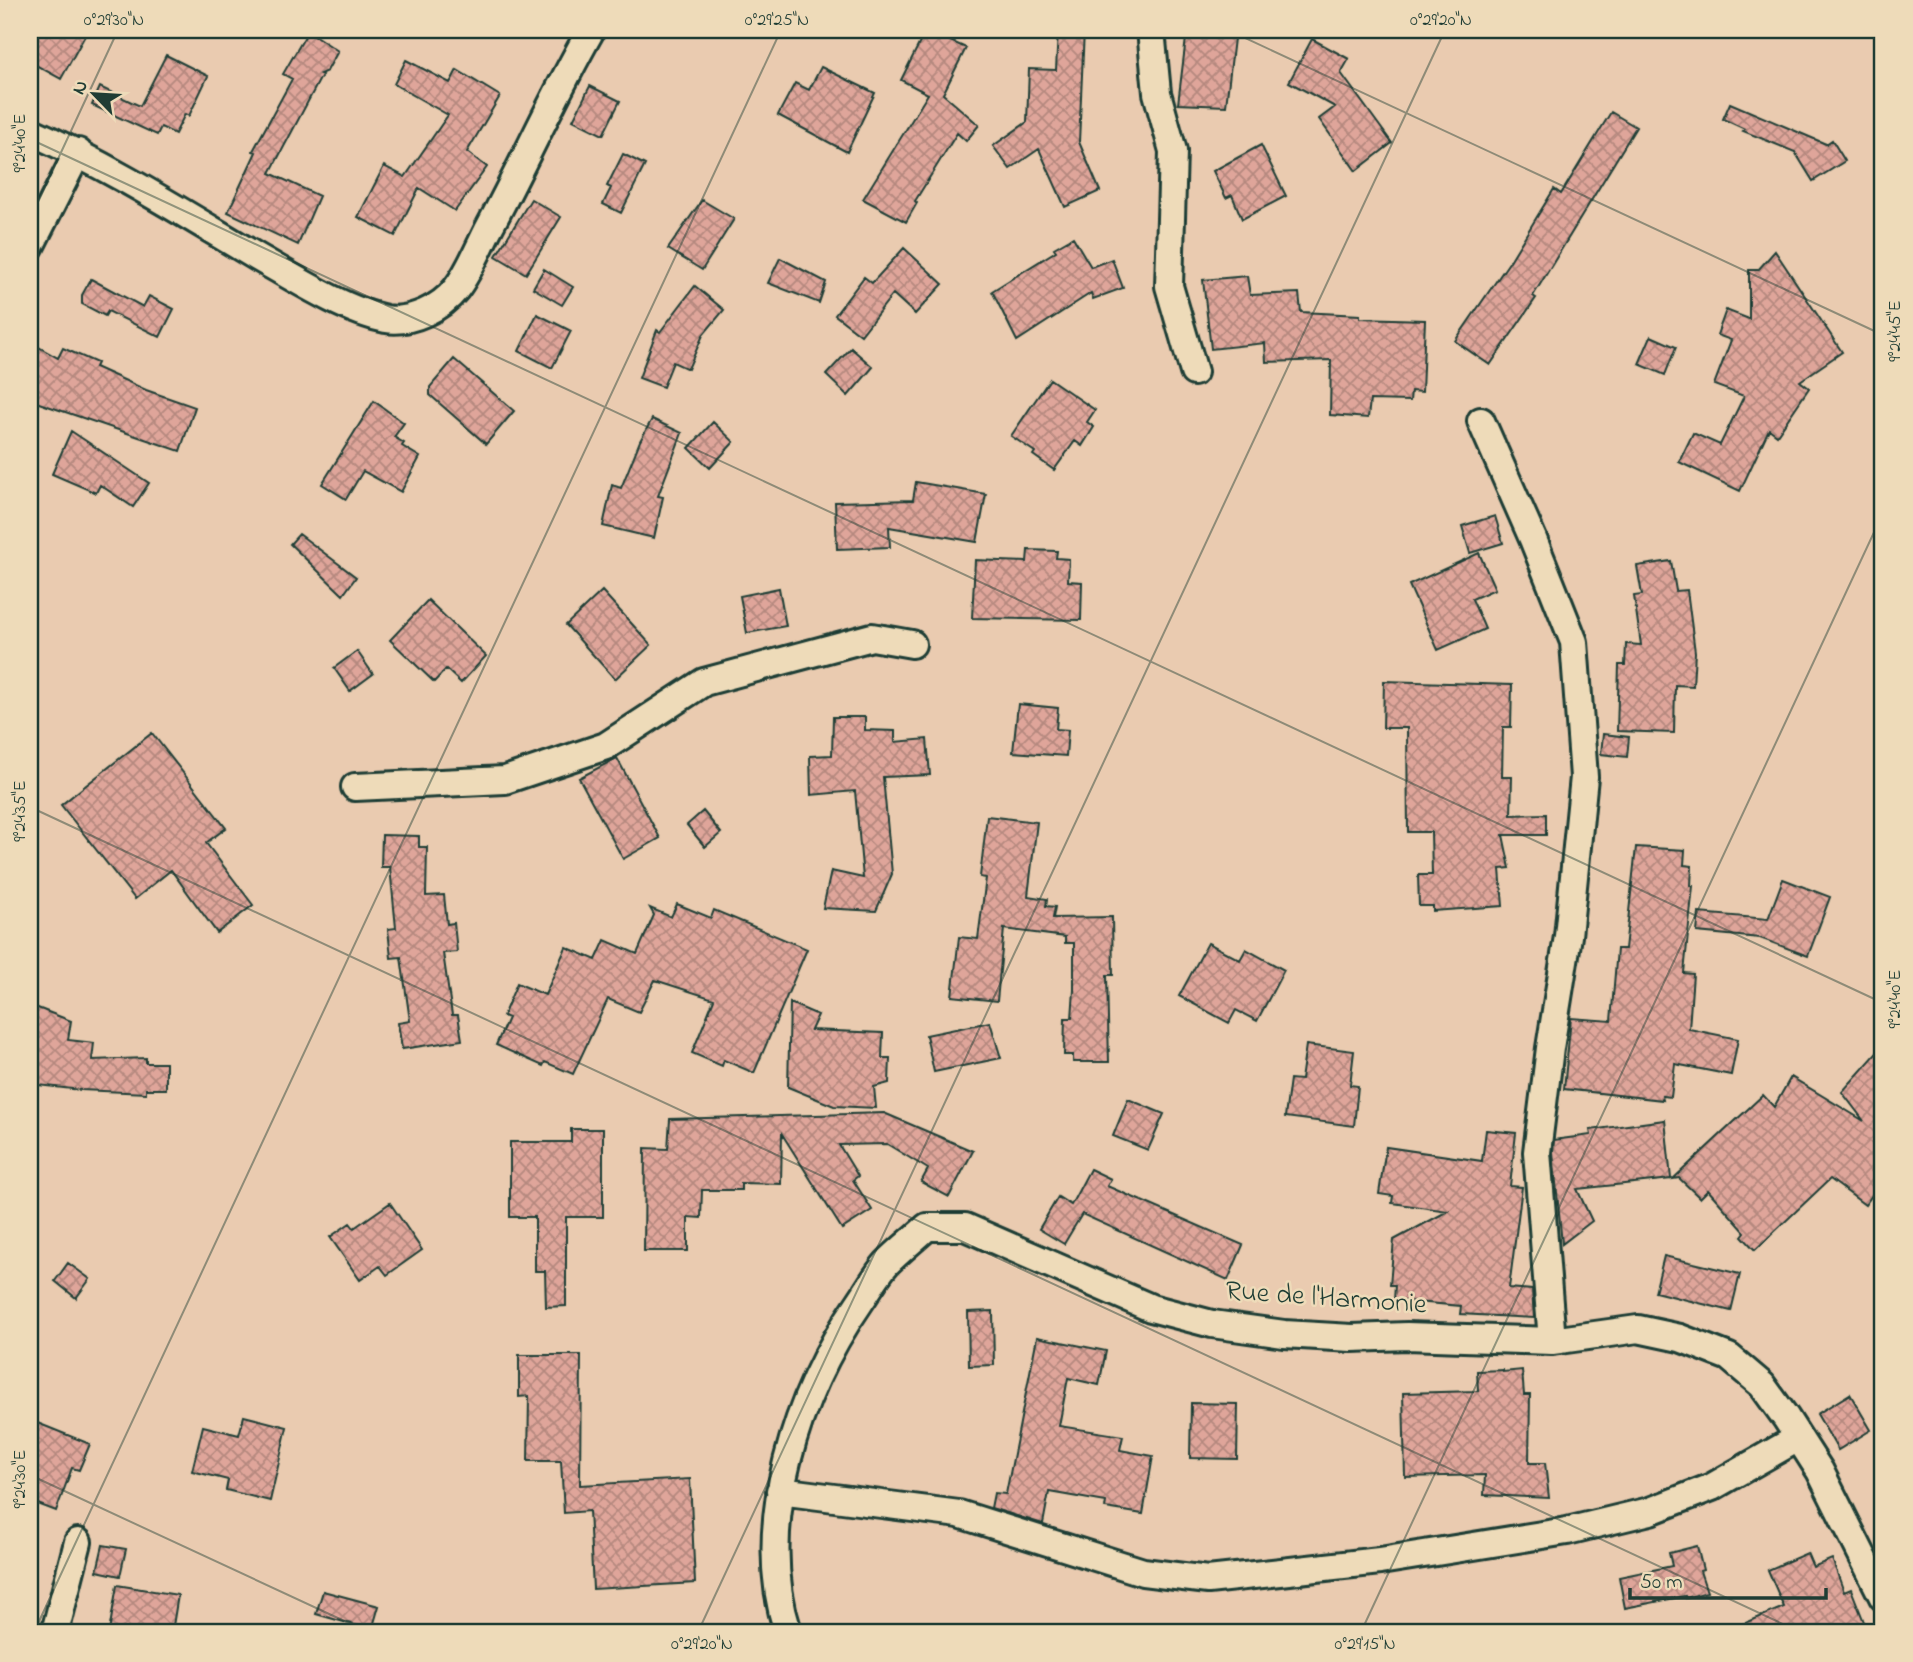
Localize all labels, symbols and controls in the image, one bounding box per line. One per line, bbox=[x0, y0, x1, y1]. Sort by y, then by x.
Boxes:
text: 0°29'30"N bbox=[84, 8, 144, 34]
text: 0°29'25"N bbox=[745, 8, 809, 34]
text: 0°29'20"N bbox=[1410, 8, 1472, 34]
north arrow bbox=[60, 60, 130, 130]
text: N bbox=[66, 76, 96, 99]
text: 9°24'40"E bbox=[8, 114, 34, 172]
text: 9°24'45"E bbox=[1883, 300, 1909, 362]
text: 9°24'35"E bbox=[8, 780, 34, 842]
text: 9°24'40"E bbox=[1883, 970, 1909, 1028]
street label: Rue de l'Harmonie bbox=[1224, 1272, 1428, 1327]
text: 9°24'30"E bbox=[8, 1449, 34, 1508]
scale bar bbox=[1630, 1557, 1826, 1601]
text: 50 m bbox=[1640, 1568, 1683, 1598]
text: 0°29'20"N bbox=[671, 1632, 733, 1658]
text: 0°29'15"N bbox=[1334, 1632, 1396, 1658]

